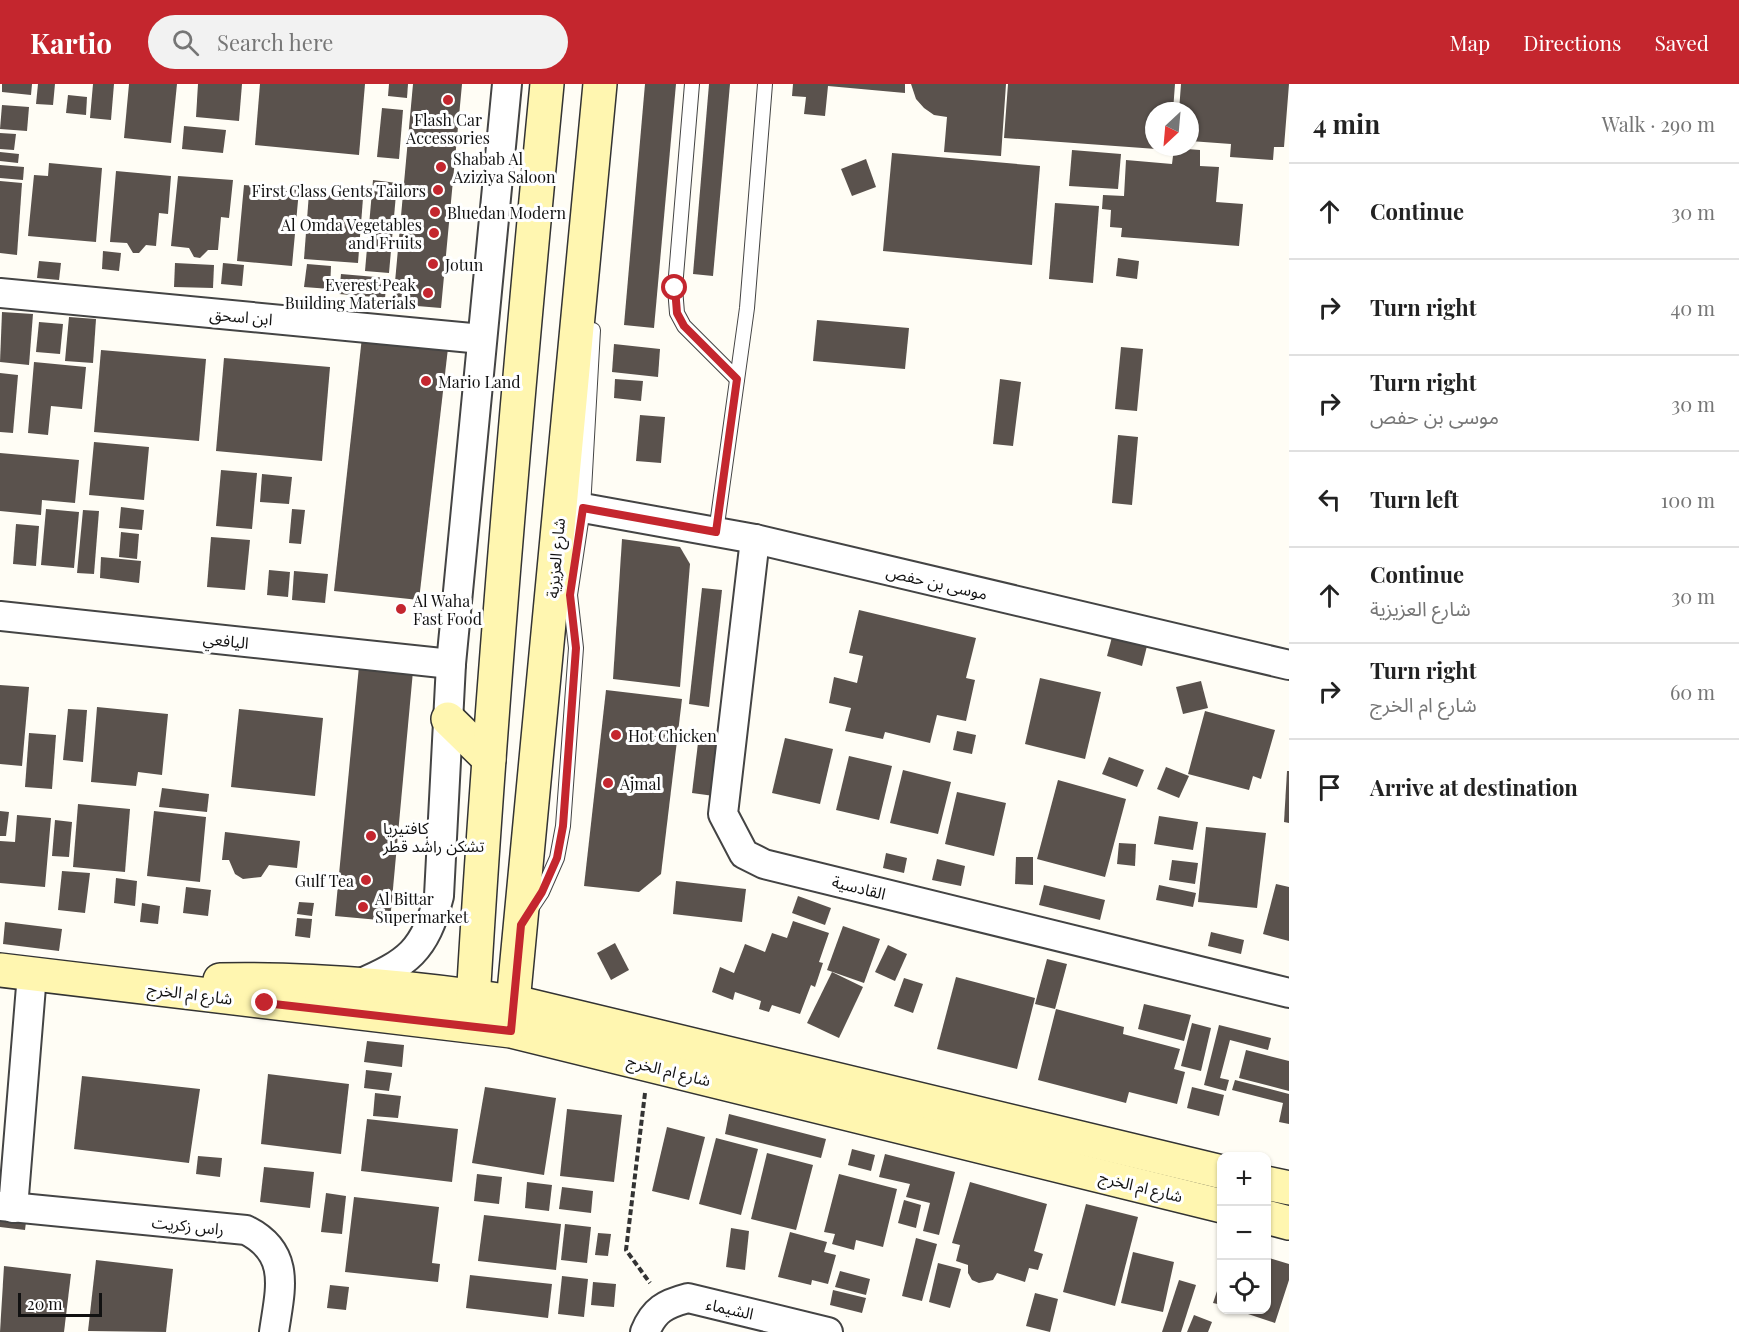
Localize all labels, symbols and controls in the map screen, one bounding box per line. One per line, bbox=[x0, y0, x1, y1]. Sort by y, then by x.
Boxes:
search box bbox=[148, 15, 568, 69]
text: Kartio bbox=[30, 24, 112, 61]
icon: search bbox=[169, 26, 202, 59]
text: Search here bbox=[217, 27, 333, 57]
text: Map bbox=[1449, 28, 1490, 56]
text: Directions bbox=[1523, 28, 1621, 56]
text: Saved bbox=[1654, 28, 1709, 56]
marker: Flash Car Accessories bbox=[441, 93, 455, 107]
north arrow bbox=[1145, 102, 1199, 156]
text: 4 min bbox=[1313, 106, 1380, 141]
place label: Flash Car Accessories bbox=[405, 109, 490, 148]
text: Walk · 290 m bbox=[1602, 110, 1715, 137]
place label: Shabab Al Aziziya Saloon bbox=[452, 148, 556, 187]
marker: Shabab Al Aziziya Saloon bbox=[434, 160, 448, 174]
place label: First Class Gents Tailors bbox=[252, 180, 426, 201]
marker: First Class Gents Tailors bbox=[431, 183, 445, 197]
icon: ahead bbox=[1313, 195, 1346, 228]
text: Continue bbox=[1370, 196, 1464, 226]
text: 30 m bbox=[1671, 198, 1715, 225]
place label: Bluedan Modern bbox=[447, 202, 567, 223]
marker: Bluedan Modern bbox=[428, 205, 442, 219]
place label: Al Omda Vegetables and Fruits bbox=[280, 214, 422, 253]
marker: Al Omda Vegetables and Fruits bbox=[427, 226, 441, 240]
place label: Jotun bbox=[444, 254, 484, 275]
marker: Jotun bbox=[426, 257, 440, 271]
place label: Everest Peak Building Materials bbox=[285, 274, 416, 313]
route start bbox=[661, 274, 687, 300]
marker: Everest Peak Building Materials bbox=[421, 286, 435, 300]
icon: right bbox=[1313, 291, 1346, 324]
text: Turn right bbox=[1370, 292, 1476, 322]
text: 40 m bbox=[1670, 294, 1715, 321]
street label: ابن اسحق bbox=[208, 303, 273, 330]
text: Turn right bbox=[1370, 367, 1476, 397]
place label: Mario Land bbox=[438, 371, 521, 392]
marker: Mario Land bbox=[419, 374, 433, 388]
icon: right bbox=[1313, 387, 1346, 420]
text: 30 m bbox=[1671, 390, 1715, 417]
text: موسى بن حفص bbox=[1370, 402, 1499, 429]
icon: left bbox=[1313, 483, 1346, 516]
text: Turn left bbox=[1370, 484, 1459, 514]
text: 100 m bbox=[1661, 486, 1715, 513]
street label: شارع العزيزية bbox=[541, 517, 572, 599]
text: Continue bbox=[1370, 559, 1464, 589]
street label: موسى بن حفص bbox=[884, 560, 990, 604]
icon: ahead bbox=[1313, 579, 1346, 612]
text: 30 m bbox=[1671, 582, 1715, 609]
place label: Al Waha Fast Food bbox=[412, 590, 482, 629]
text: شارع العزيزية bbox=[1370, 594, 1471, 621]
marker: Al Waha Fast Food bbox=[394, 602, 408, 616]
street label: اليافعي bbox=[202, 627, 250, 656]
text: Turn right bbox=[1370, 655, 1476, 685]
icon: right bbox=[1313, 675, 1346, 708]
text: 60 m bbox=[1670, 678, 1715, 705]
text: شارع ام الخرج bbox=[1370, 690, 1477, 717]
place label: Hot Chicken bbox=[628, 725, 717, 746]
marker: Hot Chicken bbox=[609, 728, 623, 742]
icon: arrive bbox=[1313, 771, 1346, 804]
text: Arrive at destination bbox=[1370, 772, 1578, 802]
place label: Ajmal bbox=[619, 773, 662, 794]
marker: Ajmal bbox=[601, 776, 615, 790]
place label: كافتيريا تشكن راشد قطر bbox=[382, 817, 485, 856]
marker: كافتيريا تشكن راشد قطر bbox=[364, 829, 378, 843]
place label: Gulf Tea bbox=[295, 870, 354, 891]
street label: القادسية bbox=[830, 870, 888, 904]
marker: Gulf Tea bbox=[359, 873, 373, 887]
place label: Al Bittar Supermarket bbox=[374, 888, 469, 927]
marker: Al Bittar Supermarket bbox=[356, 900, 370, 914]
street label: شارع ام الخرج bbox=[146, 977, 234, 1012]
route end bbox=[251, 989, 277, 1015]
street label: شارع ام الخرج bbox=[624, 1049, 713, 1093]
map controls bbox=[1217, 1152, 1271, 1314]
button: + bbox=[1217, 1152, 1271, 1206]
street label: شارع ام الخرج bbox=[1096, 1165, 1185, 1209]
button: − bbox=[1217, 1206, 1271, 1260]
street label: راس زكريت bbox=[151, 1211, 225, 1239]
button: locate bbox=[1217, 1260, 1271, 1314]
scale bar bbox=[18, 1290, 102, 1318]
street label: الشيماء bbox=[704, 1292, 756, 1324]
text: 20 m bbox=[27, 1293, 62, 1314]

